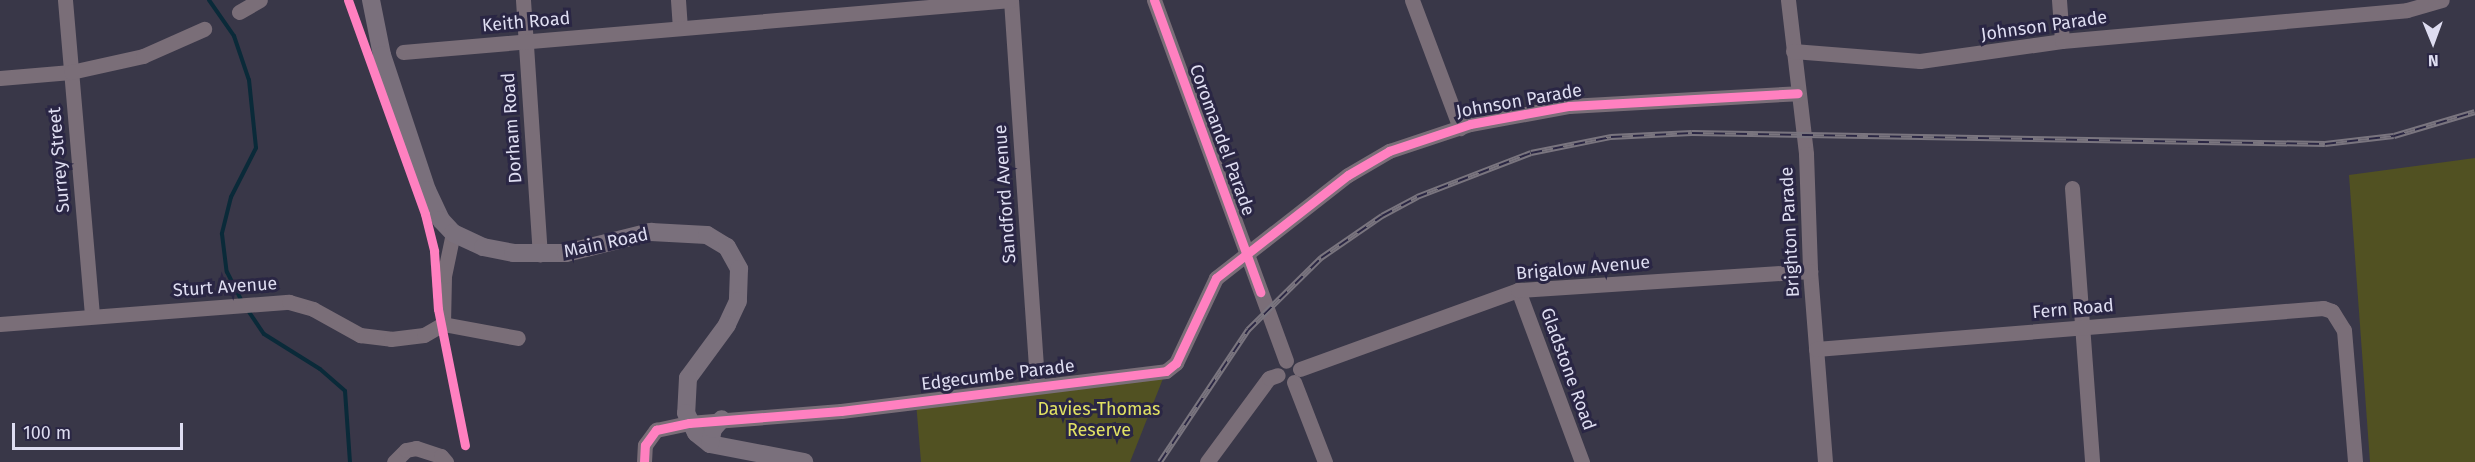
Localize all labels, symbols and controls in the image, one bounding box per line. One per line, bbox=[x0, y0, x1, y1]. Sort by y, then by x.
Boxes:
street label: Johnson Parade bbox=[1979, 6, 2109, 46]
street label: Keith Road bbox=[481, 7, 571, 37]
north arrow bbox=[2403, 12, 2463, 72]
text: N bbox=[2428, 51, 2439, 70]
street label: Coromandel Parade bbox=[1185, 61, 1259, 219]
street label: Dorham Road bbox=[497, 72, 527, 184]
street label: Johnson Parade bbox=[1454, 79, 1584, 123]
street label: Surrey Street bbox=[44, 106, 74, 214]
street label: Sandford Avenue bbox=[989, 124, 1021, 264]
street label: Brighton Parade bbox=[1776, 166, 1804, 298]
street label: Main Road bbox=[562, 224, 650, 262]
street label: Brigalow Avenue bbox=[1515, 251, 1651, 285]
street label: Sturt Avenue bbox=[172, 273, 278, 301]
street label: Fern Road bbox=[2031, 295, 2115, 323]
street label: Gladstone Road bbox=[1536, 305, 1600, 433]
street label: Edgecumbe Parade bbox=[920, 355, 1076, 395]
park label: Davies-Thomas Reserve bbox=[1037, 399, 1161, 442]
scale bar bbox=[15, 411, 186, 449]
text: 100 m bbox=[23, 422, 71, 444]

